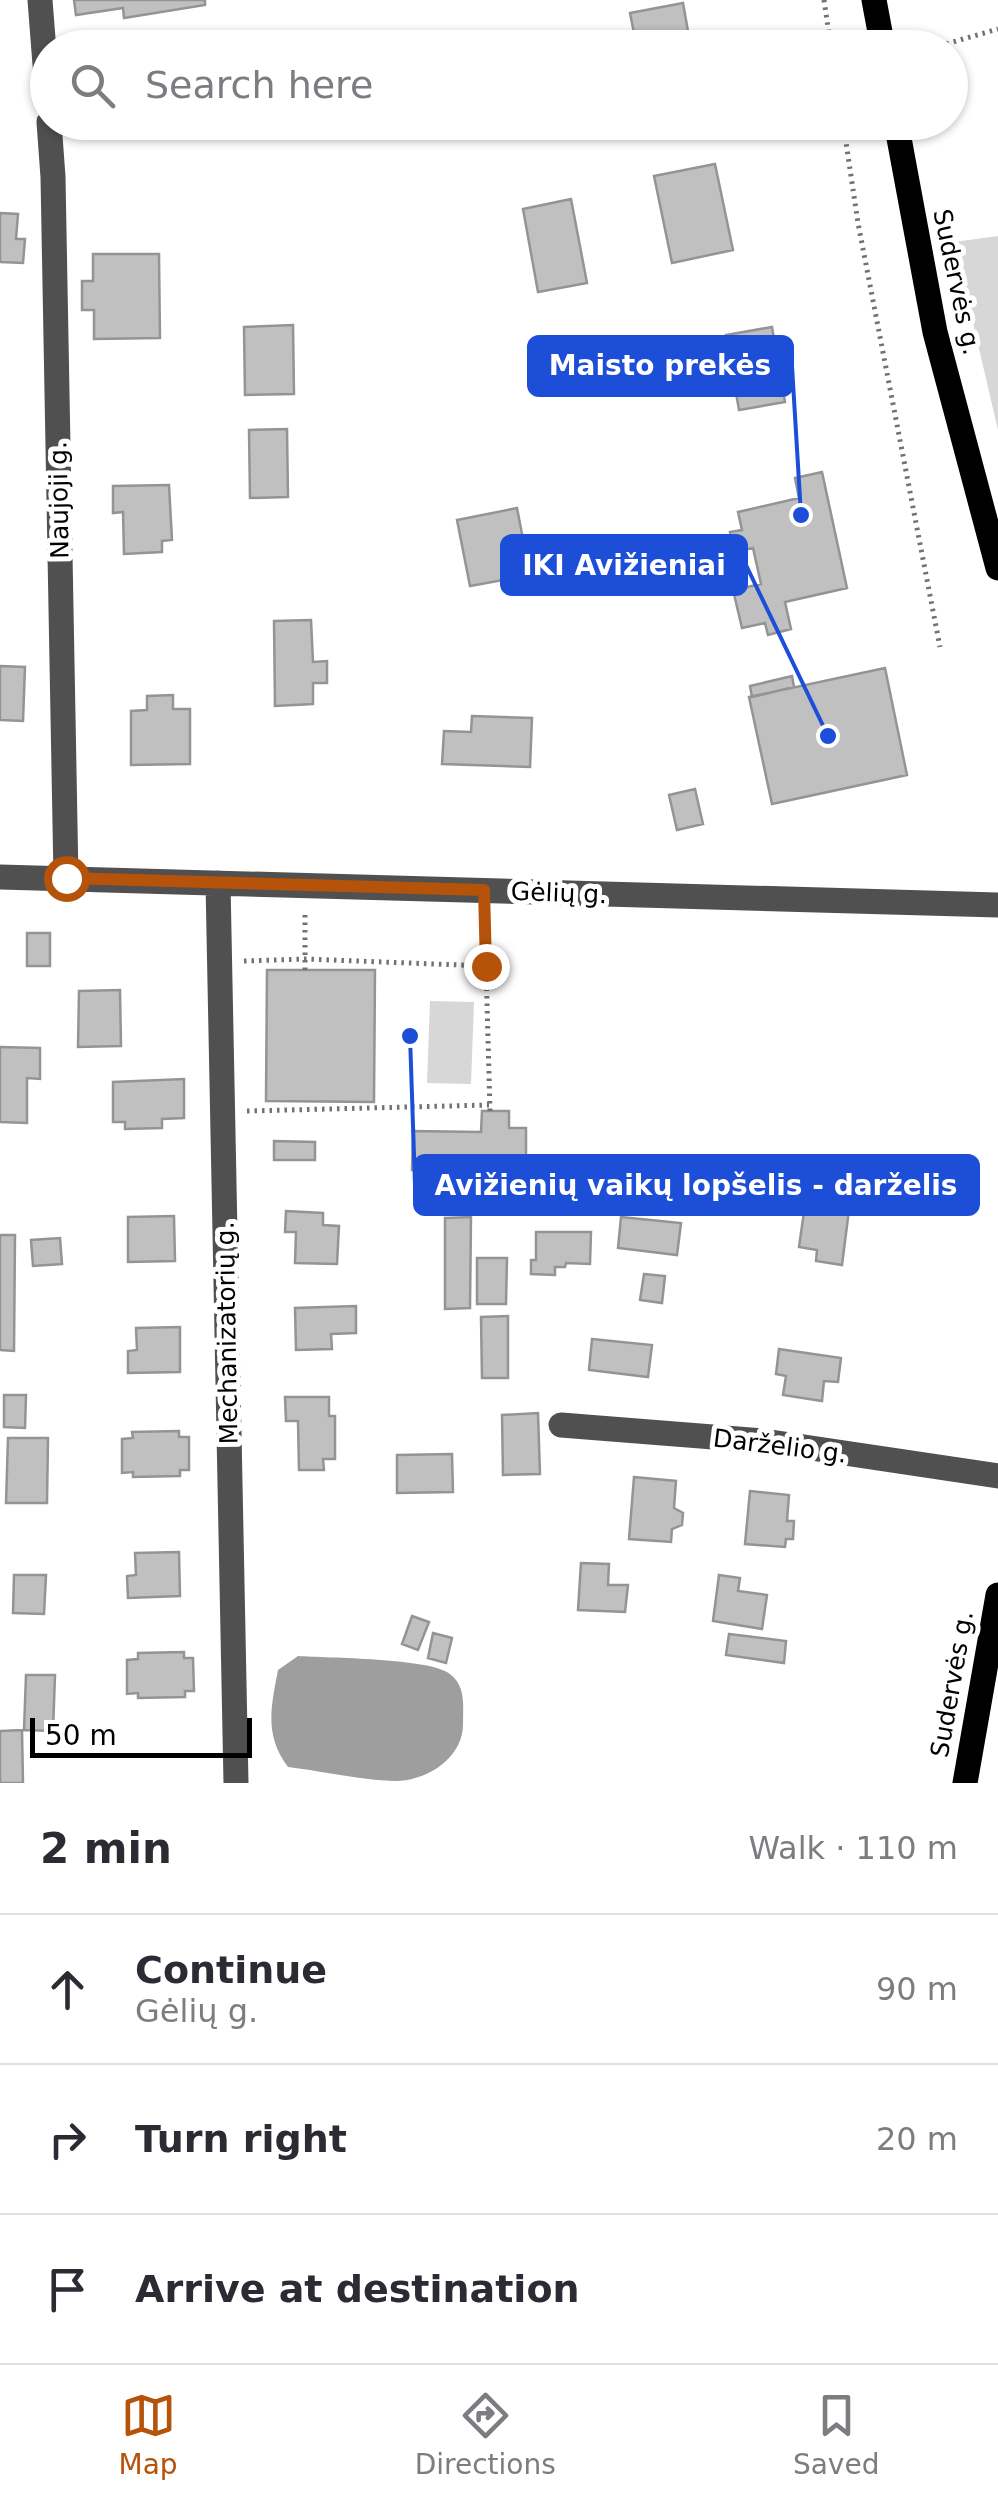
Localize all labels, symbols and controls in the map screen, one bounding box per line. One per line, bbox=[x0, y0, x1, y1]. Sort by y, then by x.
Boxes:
search box bbox=[30, 30, 968, 140]
icon: search bbox=[65, 58, 120, 113]
text: Search here bbox=[145, 63, 373, 107]
street label: Sudervės g. bbox=[927, 206, 987, 358]
callout: Maisto prekės bbox=[529, 337, 792, 395]
text: Maisto prekės bbox=[549, 349, 771, 382]
street label: Naujoji g. bbox=[43, 441, 75, 559]
callout: IKI Avižieniai bbox=[502, 536, 746, 594]
text: IKI Avižieniai bbox=[522, 549, 726, 582]
route start bbox=[44, 856, 90, 902]
street label: Gėlių g. bbox=[510, 877, 608, 909]
route end bbox=[464, 944, 510, 990]
callout: Avižienių vaikų lopšelis - darželis bbox=[415, 1156, 978, 1214]
text: Avižienių vaikų lopšelis - darželis bbox=[434, 1169, 958, 1202]
street label: Mechanizatorių g. bbox=[211, 1221, 243, 1445]
street label: Darželio g. bbox=[712, 1423, 848, 1469]
street label: Sudervės g. bbox=[925, 1608, 979, 1760]
scale bar bbox=[30, 1713, 252, 1758]
text: 50 m bbox=[45, 1719, 117, 1752]
text: 2 min bbox=[40, 1824, 172, 1873]
text: Walk · 110 m bbox=[748, 1829, 958, 1867]
text: Continue bbox=[135, 1948, 327, 1992]
icon: ahead bbox=[40, 1962, 95, 2017]
text: 90 m bbox=[876, 1970, 958, 2008]
text: Gėlių g. bbox=[135, 1992, 258, 2030]
icon: right bbox=[40, 2112, 95, 2167]
text: Turn right bbox=[135, 2117, 347, 2161]
text: 20 m bbox=[876, 2120, 958, 2158]
icon: arrive bbox=[40, 2262, 95, 2317]
text: Arrive at destination bbox=[135, 2267, 580, 2311]
tab: Map bbox=[119, 2388, 178, 2481]
tab: Directions bbox=[415, 2388, 556, 2481]
tab: Saved bbox=[793, 2388, 879, 2481]

